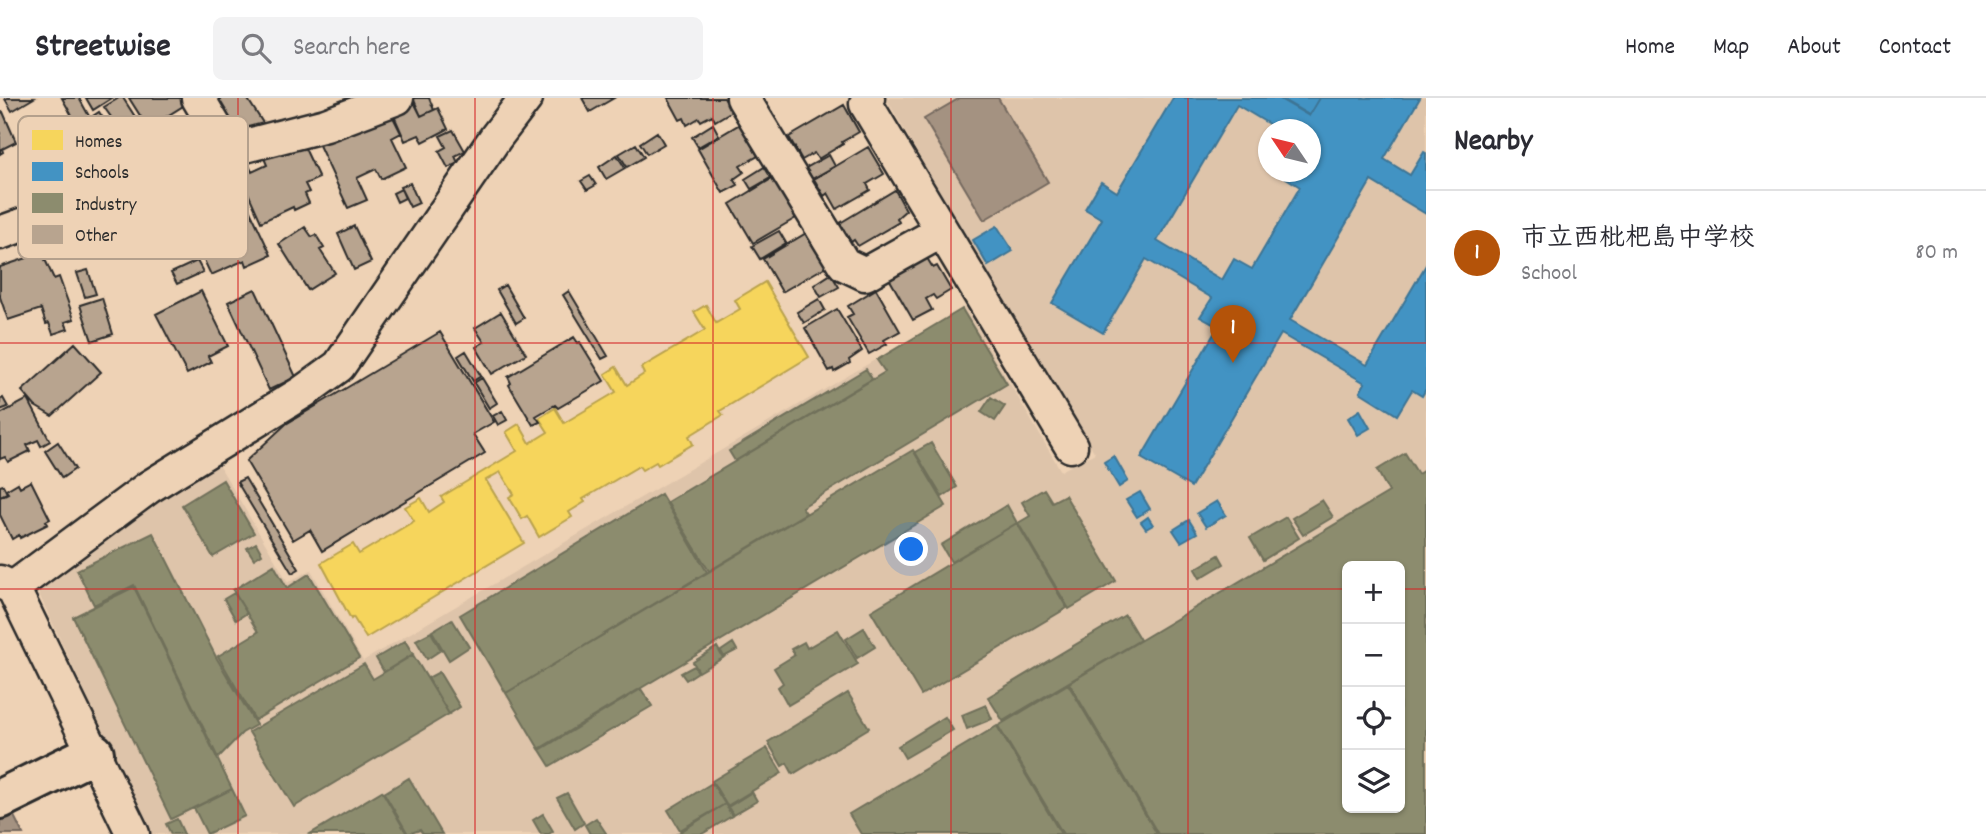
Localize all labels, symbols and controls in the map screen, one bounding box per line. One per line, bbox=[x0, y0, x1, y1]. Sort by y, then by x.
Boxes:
search box bbox=[213, 17, 703, 80]
text: Streetwise bbox=[35, 25, 171, 72]
icon: search bbox=[237, 29, 275, 67]
text: Search here bbox=[293, 30, 410, 67]
text: Home bbox=[1625, 31, 1675, 65]
text: Map bbox=[1713, 31, 1749, 65]
text: About bbox=[1787, 31, 1841, 65]
text: Contact bbox=[1879, 31, 1951, 65]
legend bbox=[18, 116, 248, 259]
north arrow bbox=[1258, 119, 1321, 182]
text: Nearby bbox=[1454, 122, 1532, 165]
text: Homes bbox=[75, 130, 123, 157]
text: Schools bbox=[75, 161, 129, 188]
text: Industry bbox=[75, 193, 137, 220]
text: 市立西枇杷島中学校 bbox=[1521, 221, 1755, 258]
text: Other bbox=[75, 224, 117, 251]
text: 1 bbox=[1474, 237, 1480, 270]
text: 80 m bbox=[1915, 237, 1958, 270]
text: School bbox=[1521, 258, 1577, 291]
pin: 1 bbox=[1210, 305, 1256, 363]
your location bbox=[894, 532, 928, 566]
map controls bbox=[1342, 561, 1405, 813]
button: + bbox=[1342, 561, 1405, 624]
button: − bbox=[1342, 624, 1405, 687]
button: locate bbox=[1342, 687, 1405, 750]
button: layers bbox=[1342, 750, 1405, 813]

